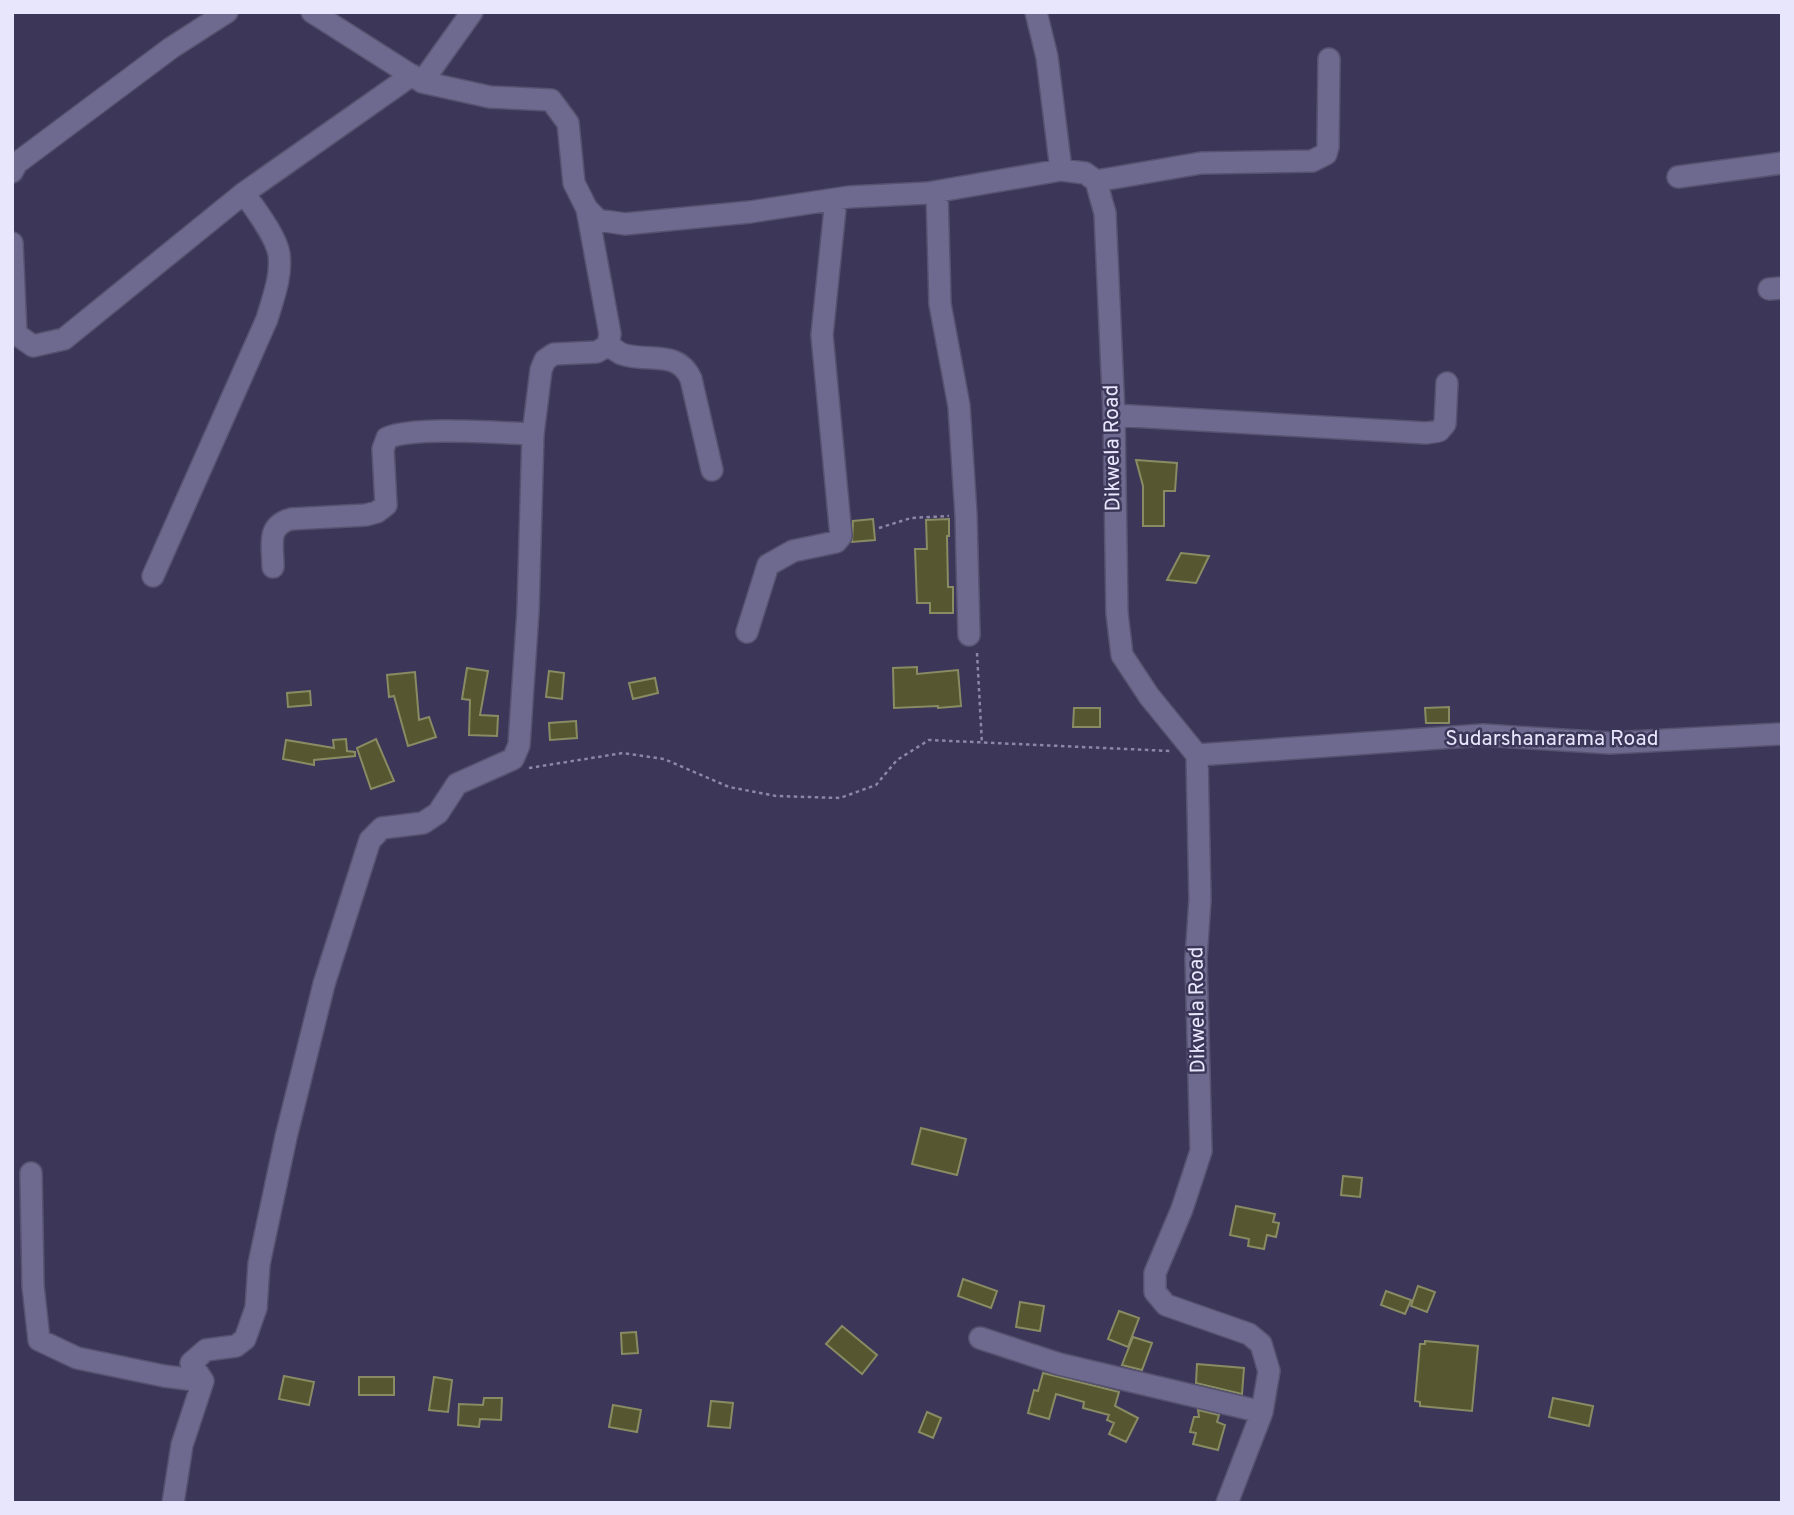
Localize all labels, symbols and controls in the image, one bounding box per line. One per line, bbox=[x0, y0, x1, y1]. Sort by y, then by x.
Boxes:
street label: Dikwela Road bbox=[1098, 384, 1128, 512]
street label: Sudarshanarama Road bbox=[1445, 726, 1659, 753]
street label: Dikwela Road bbox=[1183, 946, 1213, 1074]

